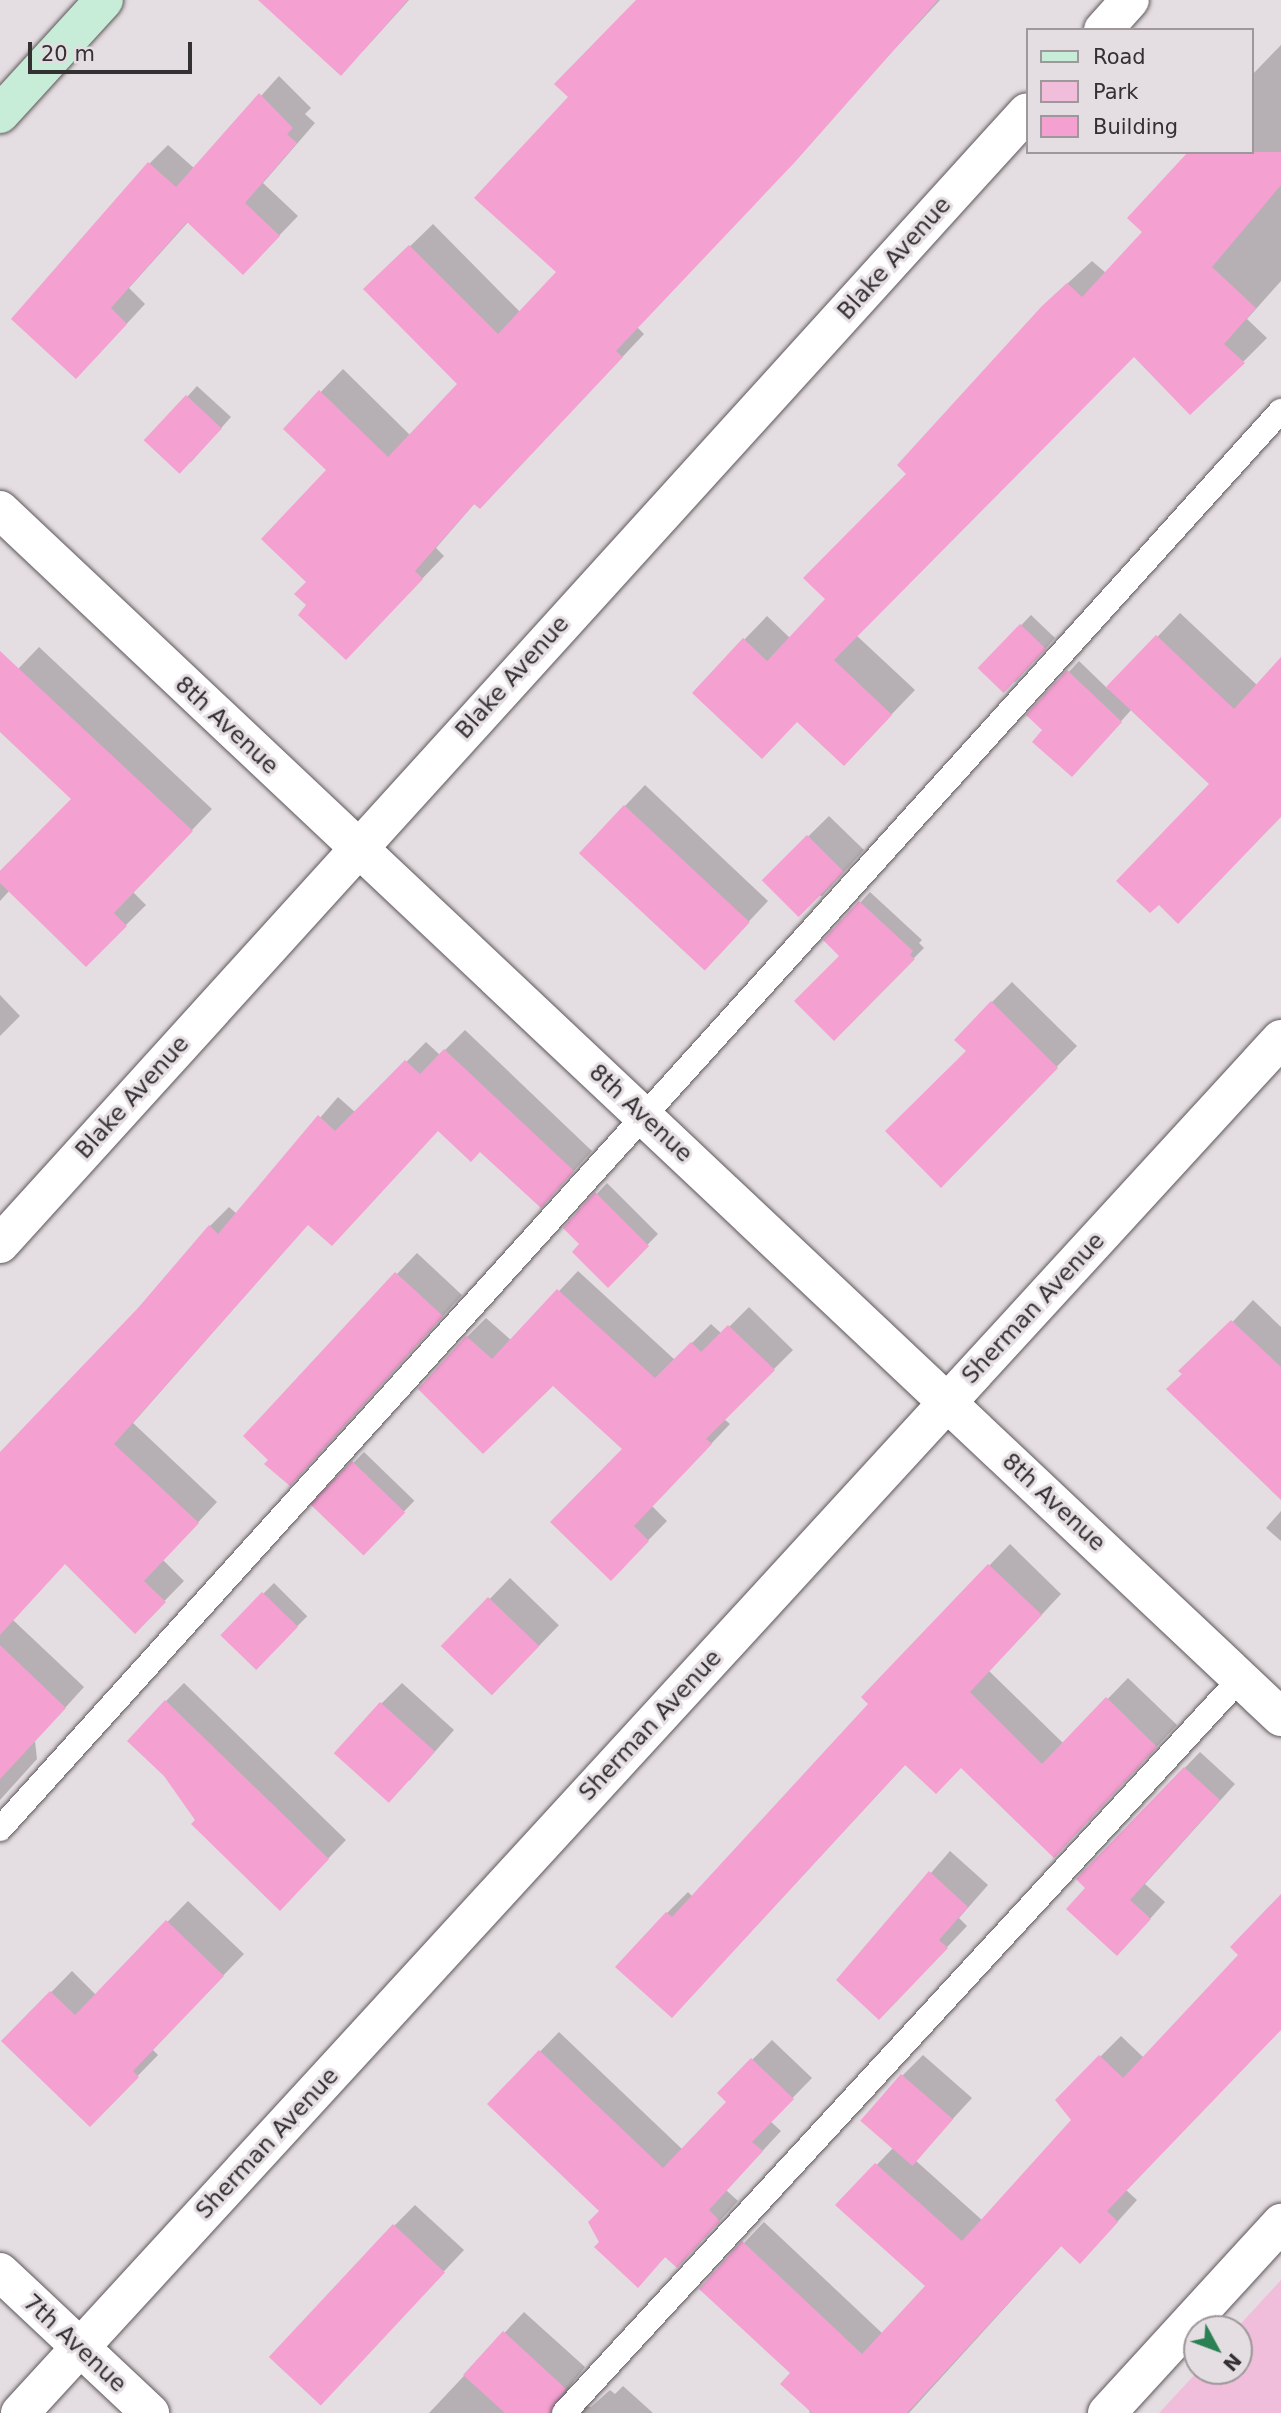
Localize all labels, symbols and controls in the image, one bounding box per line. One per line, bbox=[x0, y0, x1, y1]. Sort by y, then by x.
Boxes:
scale bar bbox=[32, 28, 196, 72]
legend bbox=[1026, 28, 1253, 154]
text: 20 m bbox=[41, 42, 95, 66]
text: Road bbox=[1093, 45, 1146, 69]
text: Park bbox=[1093, 80, 1138, 104]
text: Building bbox=[1093, 115, 1178, 139]
street label: Blake Avenue bbox=[832, 191, 956, 325]
street label: Blake Avenue bbox=[450, 610, 574, 744]
street label: 8th Avenue bbox=[170, 670, 284, 780]
street label: Blake Avenue bbox=[70, 1030, 194, 1164]
street label: 8th Avenue bbox=[584, 1058, 698, 1168]
street label: Sherman Avenue bbox=[956, 1227, 1110, 1389]
street label: 8th Avenue bbox=[997, 1447, 1111, 1557]
street label: Sherman Avenue bbox=[573, 1644, 727, 1806]
street label: Sherman Avenue bbox=[190, 2062, 344, 2224]
street label: 7th Avenue bbox=[18, 2288, 132, 2398]
north arrow bbox=[1183, 2315, 1253, 2385]
text: N bbox=[1219, 2349, 1246, 2376]

